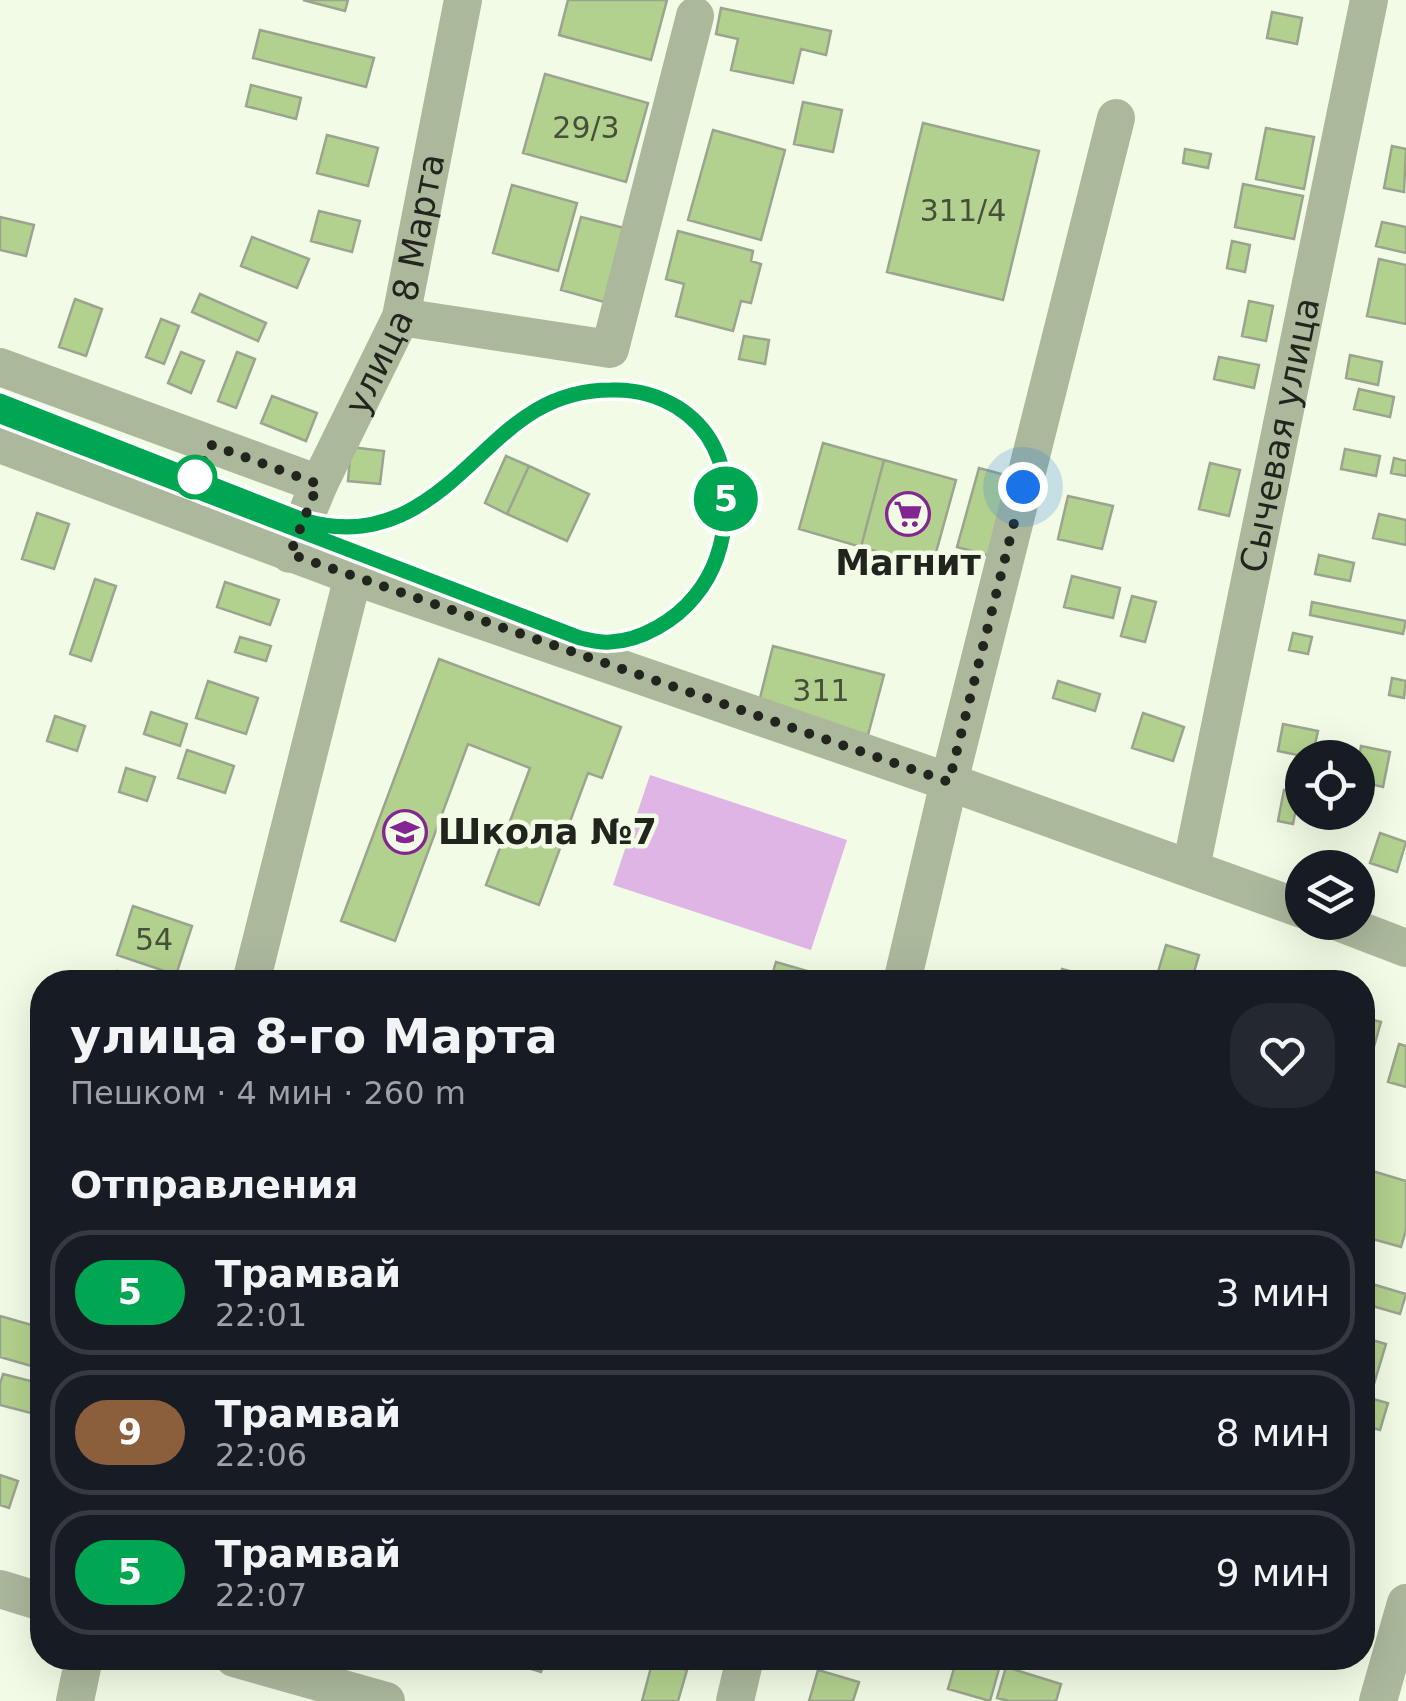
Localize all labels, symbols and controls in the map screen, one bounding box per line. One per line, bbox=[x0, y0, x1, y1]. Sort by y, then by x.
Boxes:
house number: 29/3 bbox=[552, 110, 620, 145]
street label: улица 8 Марта bbox=[337, 150, 452, 421]
house number: 311/4 bbox=[920, 193, 1006, 228]
street label: Сычевая улица bbox=[1232, 294, 1327, 576]
unlabelled marker bbox=[174, 456, 216, 498]
your location bbox=[998, 462, 1048, 512]
line badge: 5 bbox=[694, 466, 758, 532]
text: 5 bbox=[714, 479, 738, 519]
supermarket icon: Магнит bbox=[885, 491, 931, 537]
place label: Магнит bbox=[835, 543, 982, 583]
house number: 311 bbox=[792, 673, 850, 708]
map controls bbox=[1285, 740, 1375, 940]
button: locate bbox=[1285, 740, 1375, 830]
school or university icon: Школа №7 bbox=[382, 809, 428, 855]
place label: Школа №7 bbox=[438, 812, 657, 852]
button: layers bbox=[1285, 850, 1375, 940]
house number: 54 bbox=[135, 922, 173, 957]
button: heart bbox=[1230, 1003, 1335, 1108]
text: улица 8-го Марта bbox=[70, 1008, 558, 1064]
text: Пешком · 4 мин · 260 m bbox=[70, 1074, 466, 1112]
text: Отправления bbox=[70, 1163, 358, 1207]
text: Трамвай bbox=[215, 1252, 401, 1296]
text: 3 мин bbox=[1216, 1271, 1330, 1315]
text: 5 bbox=[118, 1272, 142, 1312]
text: 22:01 bbox=[215, 1296, 307, 1334]
text: Трамвай bbox=[215, 1392, 401, 1436]
text: 8 мин bbox=[1216, 1411, 1330, 1455]
text: 9 bbox=[118, 1412, 142, 1452]
text: 22:06 bbox=[215, 1436, 307, 1474]
text: Трамвай bbox=[215, 1532, 401, 1576]
text: 9 мин bbox=[1216, 1551, 1330, 1595]
text: 5 bbox=[118, 1552, 142, 1592]
text: 22:07 bbox=[215, 1576, 307, 1614]

